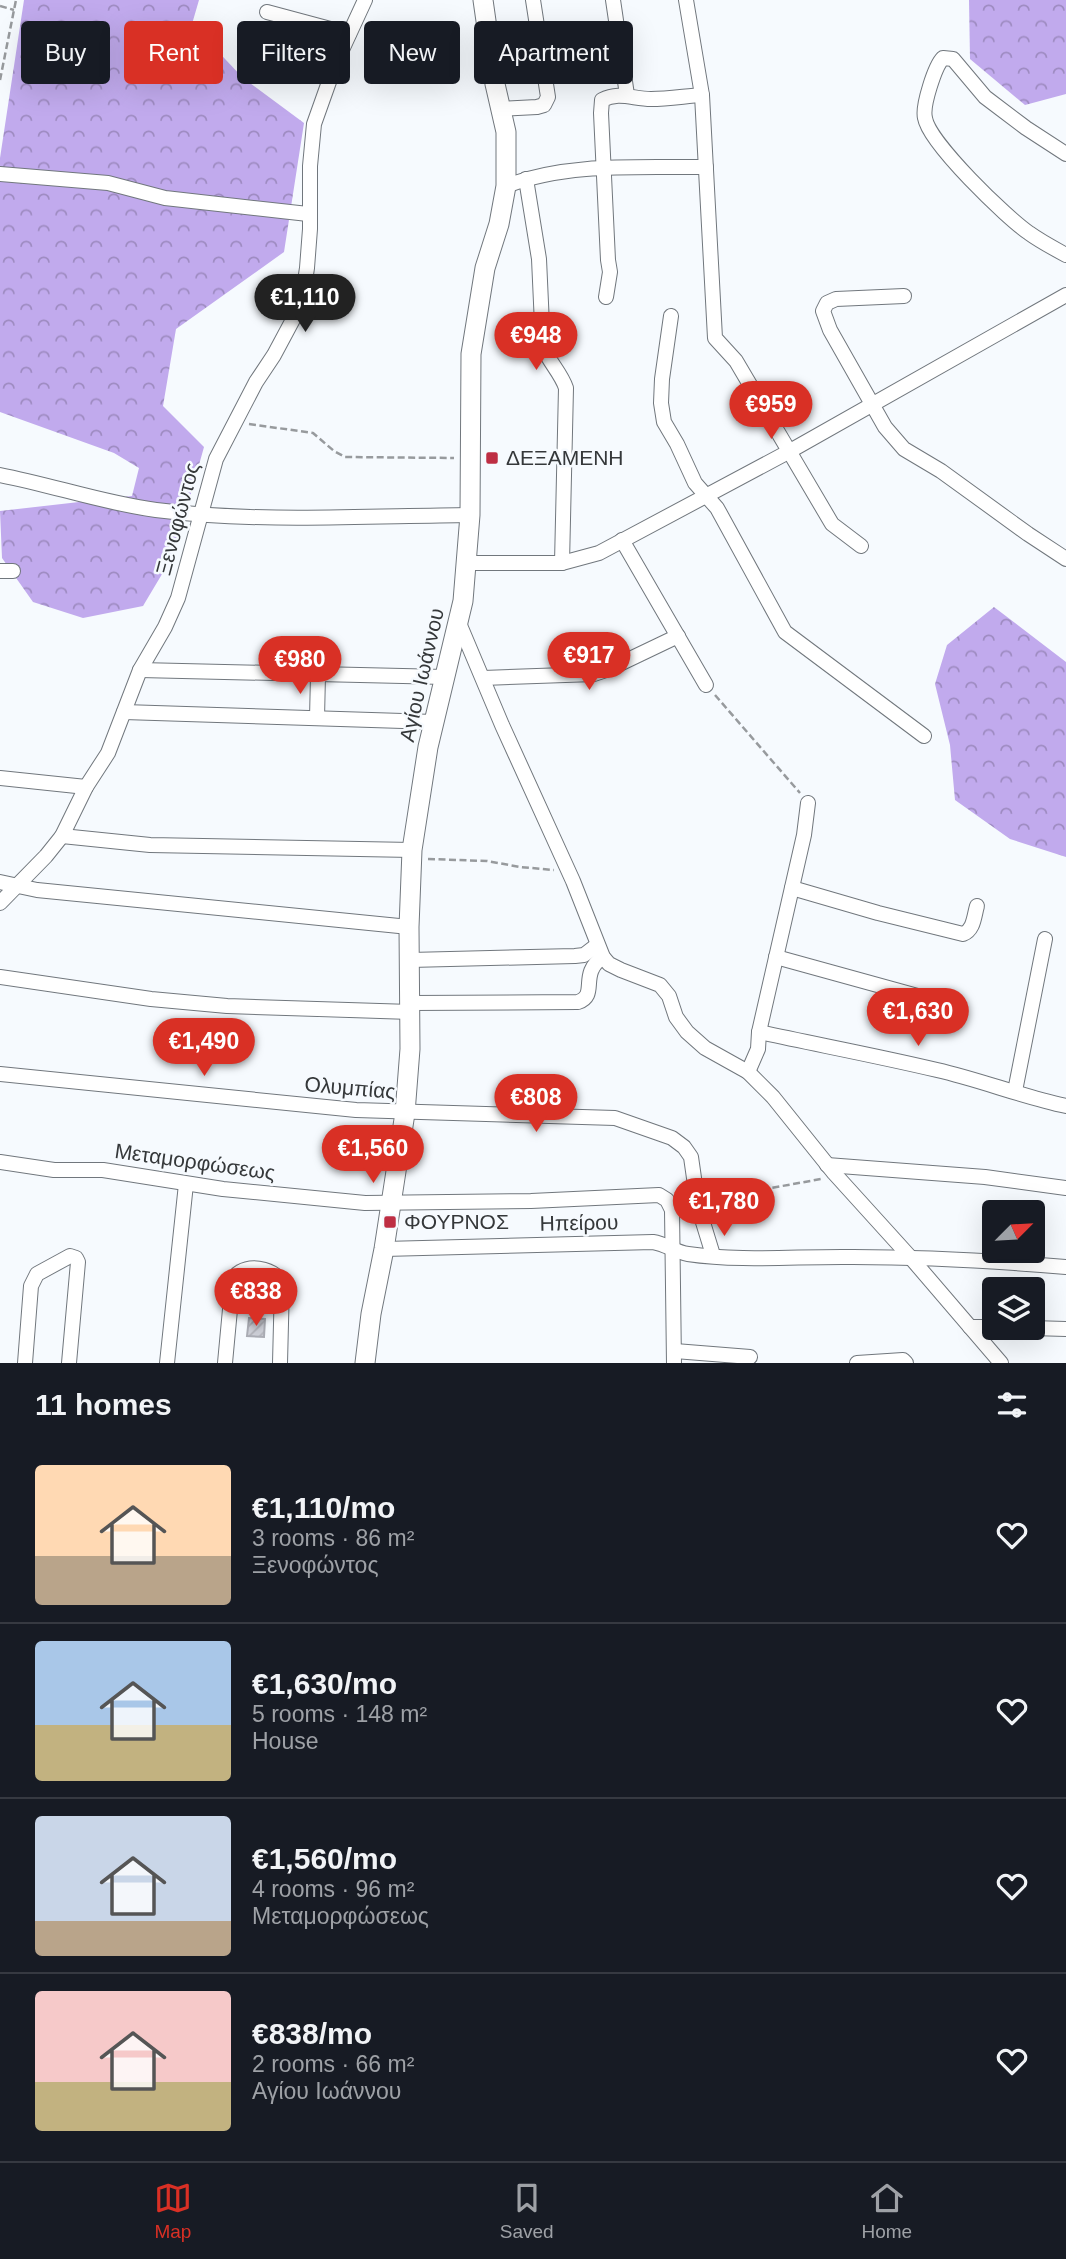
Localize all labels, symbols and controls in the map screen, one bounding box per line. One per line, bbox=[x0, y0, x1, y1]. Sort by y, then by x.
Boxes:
chip: Buy bbox=[21, 21, 110, 84]
chip: Rent bbox=[124, 21, 223, 84]
chip: Filters bbox=[237, 21, 350, 84]
chip: New bbox=[364, 21, 460, 84]
chip: Apartment bbox=[474, 21, 633, 84]
pin: €1,110 bbox=[248, 274, 362, 334]
text: €1,110 bbox=[270, 284, 340, 310]
pin: €948 bbox=[495, 312, 577, 372]
text: €948 bbox=[510, 322, 562, 348]
pin: €959 bbox=[730, 382, 812, 441]
text: €959 bbox=[745, 391, 797, 417]
place label: ΔΕΞΑΜΕΝΗ bbox=[506, 446, 624, 469]
marker: ΔΕΞΑΜΕΝΗ bbox=[484, 450, 500, 466]
street label: Ξενοφώντος bbox=[151, 460, 204, 578]
street label: Αγίου Ιωάννου bbox=[395, 606, 448, 744]
pin: €917 bbox=[548, 632, 630, 692]
pin: €980 bbox=[259, 636, 341, 696]
text: €917 bbox=[563, 642, 615, 668]
text: €980 bbox=[274, 646, 326, 672]
pin: €1,630 bbox=[861, 988, 975, 1048]
text: €1,630 bbox=[883, 998, 953, 1024]
pin: €1,490 bbox=[147, 1018, 261, 1078]
text: €1,490 bbox=[169, 1028, 239, 1054]
street label: Ολυμπίας bbox=[304, 1072, 397, 1103]
pin: €808 bbox=[495, 1074, 577, 1134]
text: €808 bbox=[510, 1084, 562, 1110]
pin: €1,560 bbox=[316, 1126, 430, 1185]
text: €1,560 bbox=[338, 1135, 408, 1161]
street label: Μεταμορφώσεως bbox=[113, 1139, 277, 1184]
pin: €1,780 bbox=[667, 1178, 781, 1238]
text: €1,780 bbox=[689, 1188, 759, 1214]
north arrow bbox=[982, 1200, 1045, 1264]
map controls bbox=[982, 1200, 1045, 1340]
place label: ΦΟΥΡΝΟΣ bbox=[404, 1210, 509, 1233]
street label: Ηπείρου bbox=[539, 1210, 619, 1235]
marker: ΦΟΥΡΝΟΣ bbox=[382, 1214, 398, 1230]
pin: €838 bbox=[215, 1268, 297, 1328]
button: layers bbox=[982, 1277, 1045, 1340]
text: €838 bbox=[230, 1278, 282, 1304]
icon: filters bbox=[993, 1386, 1031, 1424]
text: 11 homes bbox=[35, 1388, 172, 1421]
text: €1,110/mo bbox=[252, 1491, 395, 1524]
icon: home bbox=[91, 1493, 175, 1577]
icon: heart bbox=[993, 1516, 1031, 1554]
text: 3 rooms · 86 m² bbox=[252, 1525, 414, 1551]
text: Ξενοφώντος bbox=[252, 1552, 379, 1578]
text: €1,630/mo bbox=[252, 1667, 397, 1700]
icon: home bbox=[91, 1669, 175, 1753]
icon: heart bbox=[993, 1692, 1031, 1730]
text: 5 rooms · 148 m² bbox=[252, 1701, 427, 1727]
text: House bbox=[252, 1728, 318, 1754]
text: €1,560/mo bbox=[252, 1842, 397, 1875]
icon: home bbox=[91, 1844, 175, 1928]
icon: heart bbox=[993, 1867, 1031, 1905]
text: 4 rooms · 96 m² bbox=[252, 1876, 414, 1902]
text: Μεταμορφώσεως bbox=[252, 1903, 429, 1929]
text: €838/mo bbox=[252, 2017, 372, 2050]
icon: home bbox=[91, 2019, 175, 2103]
icon: heart bbox=[993, 2042, 1031, 2080]
text: 2 rooms · 66 m² bbox=[252, 2051, 414, 2077]
text: Αγίου Ιωάννου bbox=[252, 2078, 401, 2104]
tab: Map bbox=[154, 2179, 192, 2243]
tab: Saved bbox=[500, 2179, 554, 2243]
tab: Home bbox=[861, 2179, 912, 2243]

